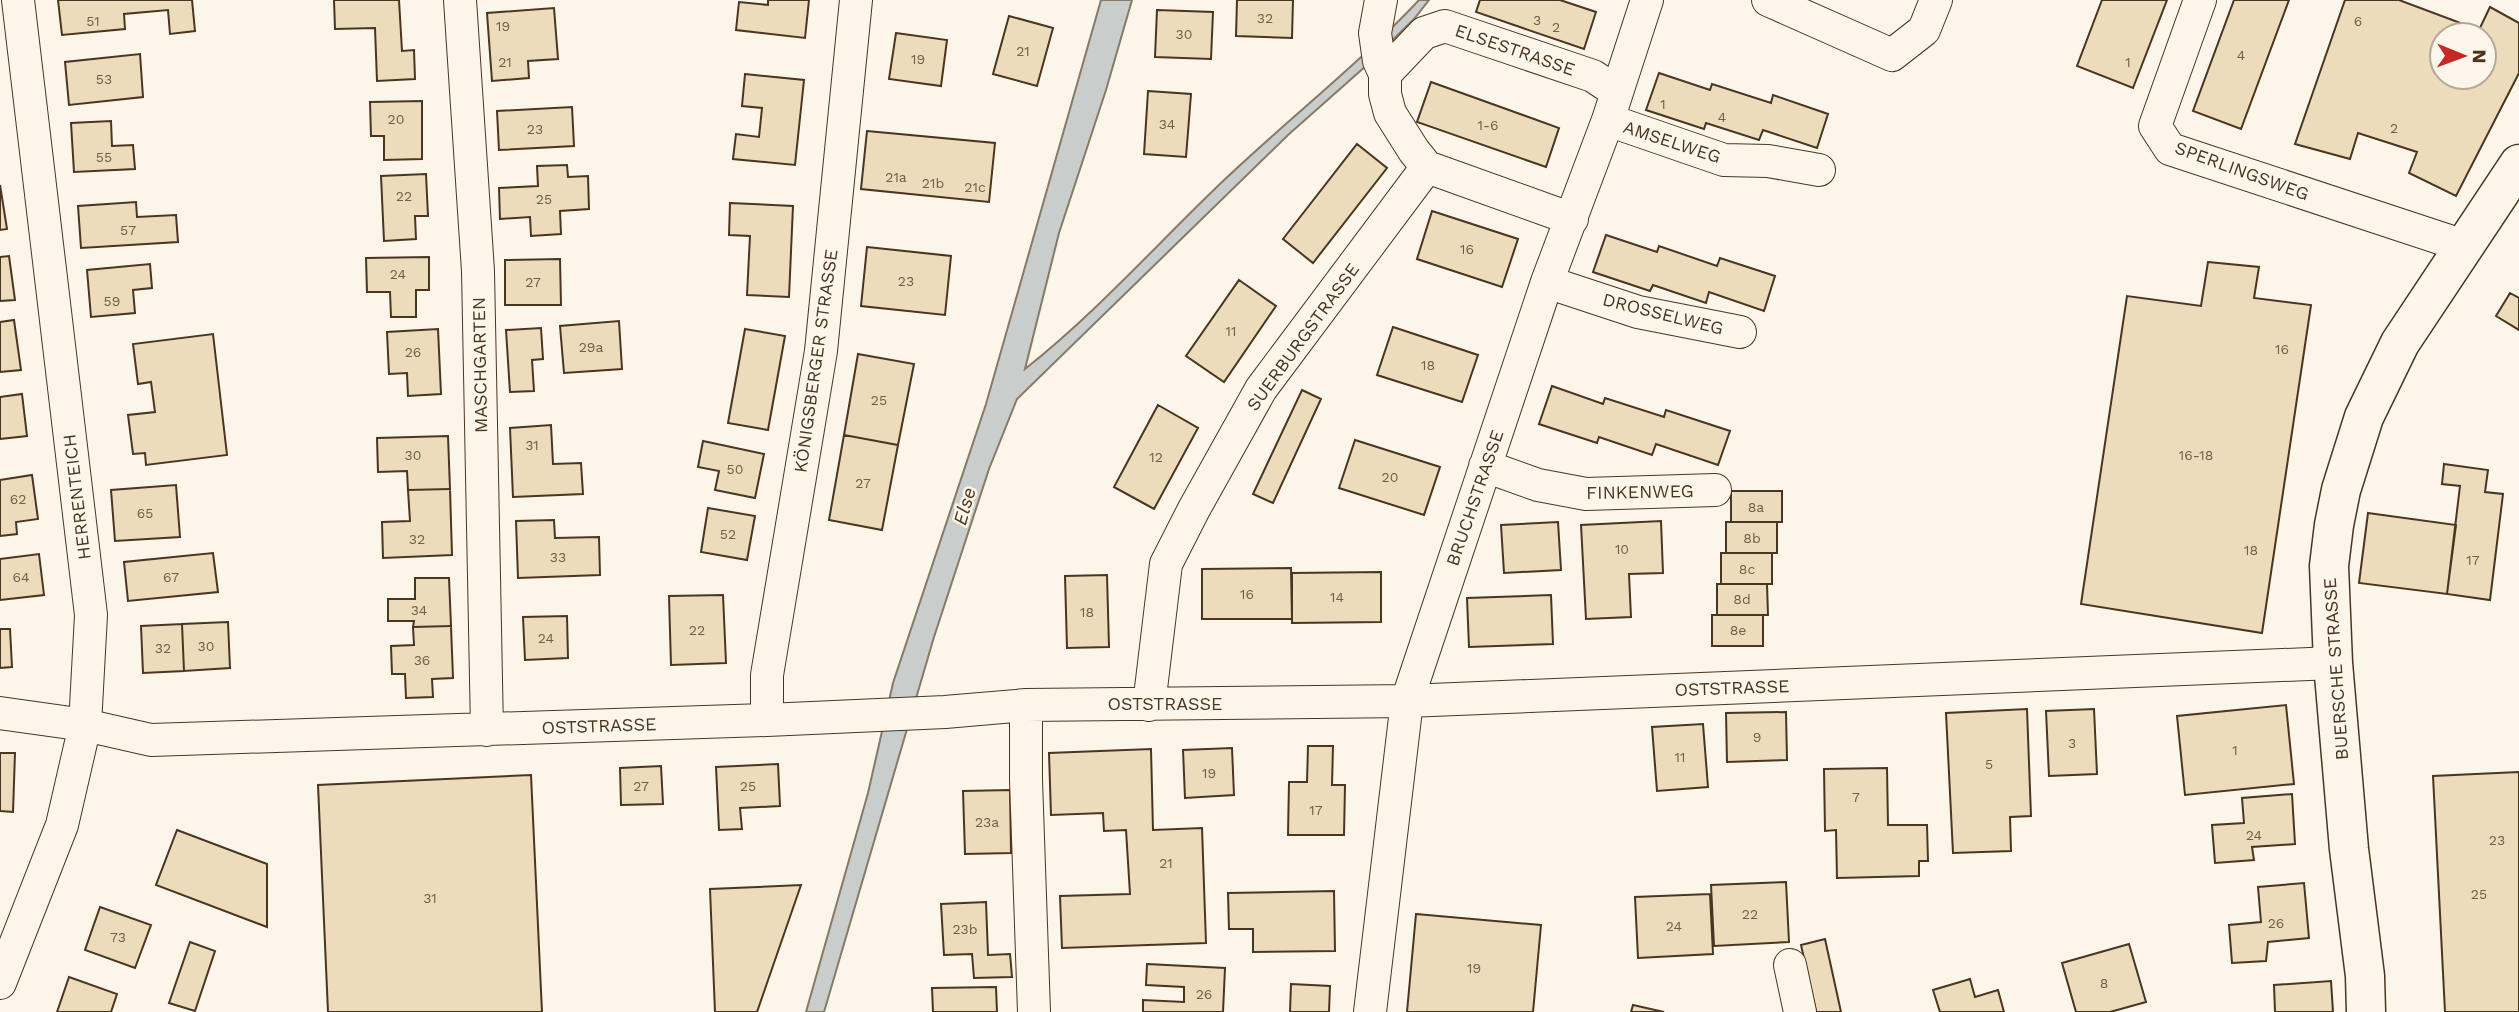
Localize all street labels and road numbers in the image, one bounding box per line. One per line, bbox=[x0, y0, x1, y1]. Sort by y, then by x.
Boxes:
street label: ELSESTRASSE bbox=[1452, 19, 1578, 80]
street label: AMSELWEG bbox=[1621, 116, 1724, 167]
street label: SPERLINGSWEG bbox=[2172, 137, 2312, 205]
street label: KÖNIGSBERGER STRASSE bbox=[789, 248, 842, 474]
street label: SUERBURGSTRASSE bbox=[1242, 259, 1363, 415]
street label: DROSSELWEG bbox=[1600, 288, 1726, 339]
street label: MASCHGARTEN bbox=[468, 297, 491, 433]
street label: BRUCHSTRASSE bbox=[1441, 427, 1508, 568]
street label: HERRENTEICH bbox=[58, 433, 95, 561]
street label: FINKENWEG bbox=[1586, 480, 1694, 503]
street label: BUERSCHE STRASSE bbox=[2319, 577, 2352, 761]
street label: OSTSTRASSE bbox=[1674, 675, 1790, 700]
street label: OSTSTRASSE bbox=[1108, 693, 1222, 714]
street label: OSTSTRASSE bbox=[541, 713, 657, 738]

